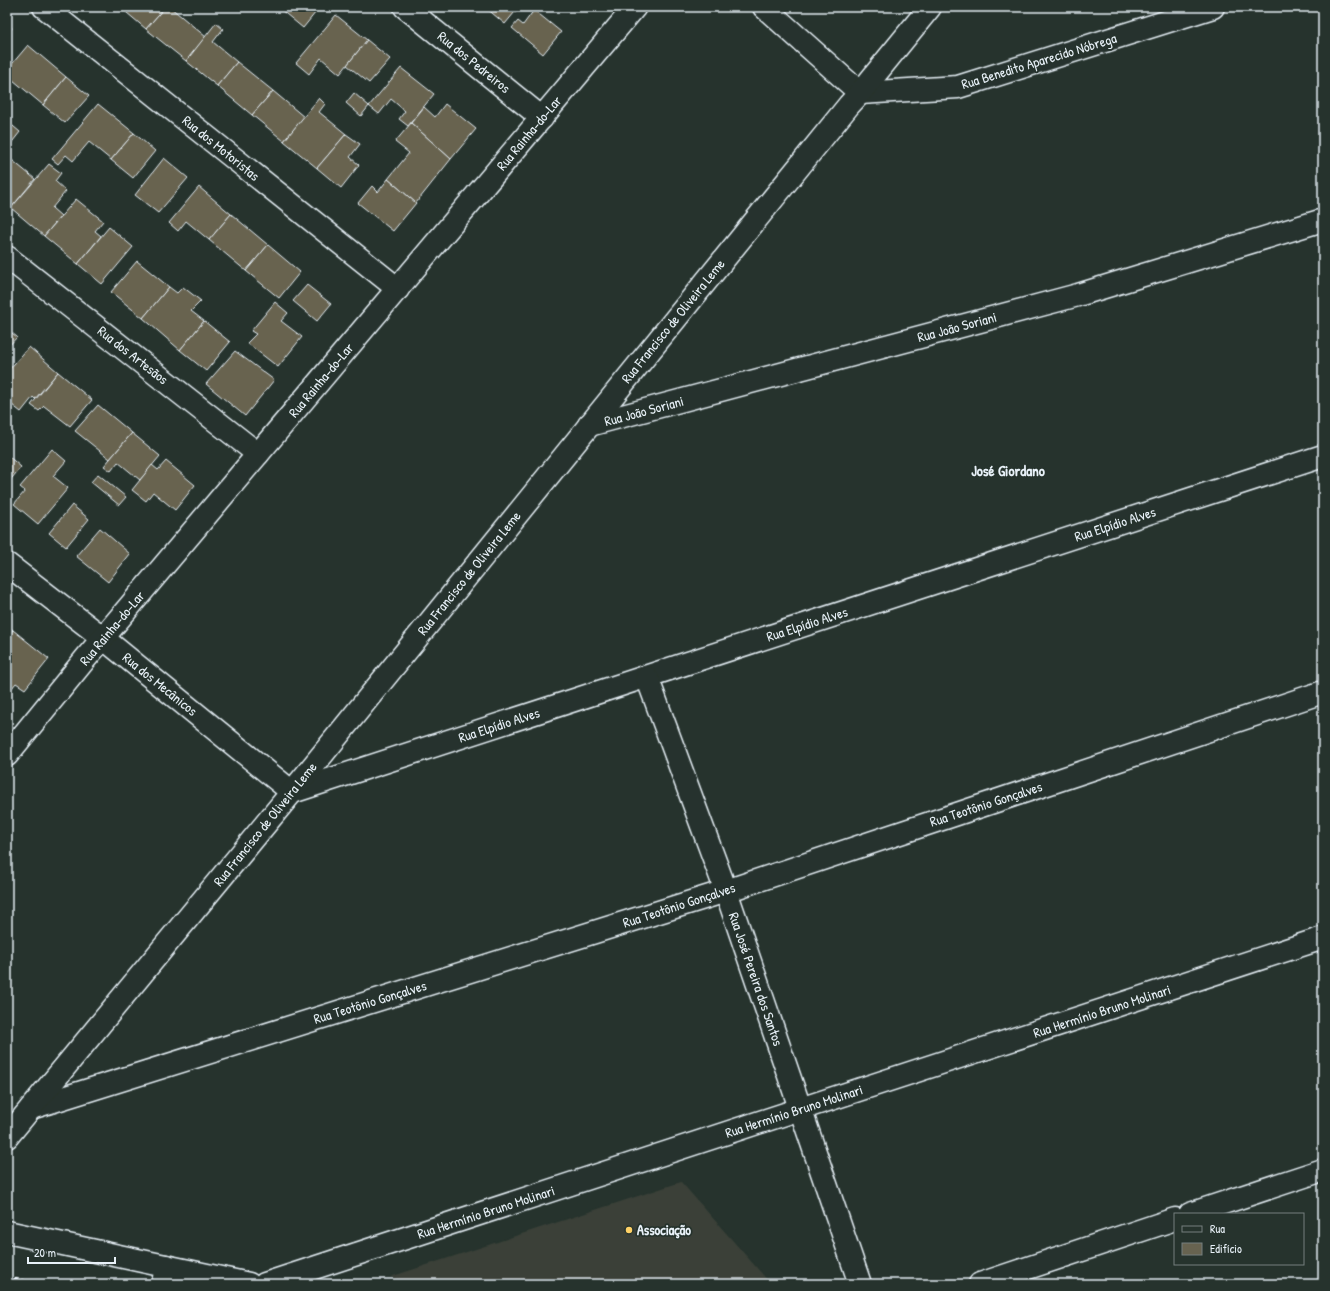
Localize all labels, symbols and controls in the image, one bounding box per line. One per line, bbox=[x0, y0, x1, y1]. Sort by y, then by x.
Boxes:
street label: Rua dos Pedreiros bbox=[434, 26, 515, 97]
street label: Rua Benedito Aparecido Nóbrega bbox=[959, 28, 1119, 94]
street label: Rua Rainha-do-Lar bbox=[492, 91, 566, 174]
street label: Rua dos Motoristas bbox=[179, 111, 264, 185]
street label: Rua Francisco de Oliveira Leme bbox=[617, 254, 729, 387]
street label: Rua João Soriani bbox=[915, 307, 999, 346]
street label: Rua dos Artesãos bbox=[94, 321, 173, 388]
street label: Rua Rainha-do-Lar bbox=[284, 338, 358, 421]
street label: Rua João Soriani bbox=[602, 391, 686, 430]
district label: José Giordano bbox=[971, 460, 1045, 481]
street label: Rua Elpídio Alves bbox=[1072, 501, 1158, 547]
street label: Rua Francisco de Oliveira Leme bbox=[413, 506, 525, 639]
street label: Rua Rainha-do-Lar bbox=[75, 586, 149, 669]
street label: Rua Elpídio Alves bbox=[764, 601, 850, 647]
street label: Rua dos Mecânicos bbox=[119, 648, 202, 720]
street label: Rua Elpídio Alves bbox=[456, 702, 542, 748]
street label: Rua Francisco de Oliveira Leme bbox=[209, 757, 321, 890]
street label: Rua Teotônio Gonçalves bbox=[927, 776, 1044, 831]
street label: Rua Teotônio Gonçalves bbox=[620, 877, 737, 932]
street label: Rua José Pereira dos Santos bbox=[725, 910, 788, 1048]
street label: Rua Teotônio Gonçalves bbox=[311, 975, 429, 1028]
street label: Rua Hermínio Bruno Molinari bbox=[1031, 979, 1173, 1042]
street label: Rua Hermínio Bruno Molinari bbox=[723, 1079, 865, 1142]
street label: Rua Hermínio Bruno Molinari bbox=[415, 1180, 557, 1243]
legend bbox=[1174, 1213, 1304, 1265]
place label: Associação bbox=[637, 1220, 691, 1239]
text: Rua bbox=[1210, 1220, 1225, 1237]
marker: Associação bbox=[624, 1225, 634, 1235]
scale bar bbox=[28, 1239, 115, 1265]
text: Edifício bbox=[1210, 1240, 1242, 1257]
text: 20 m bbox=[34, 1244, 56, 1261]

